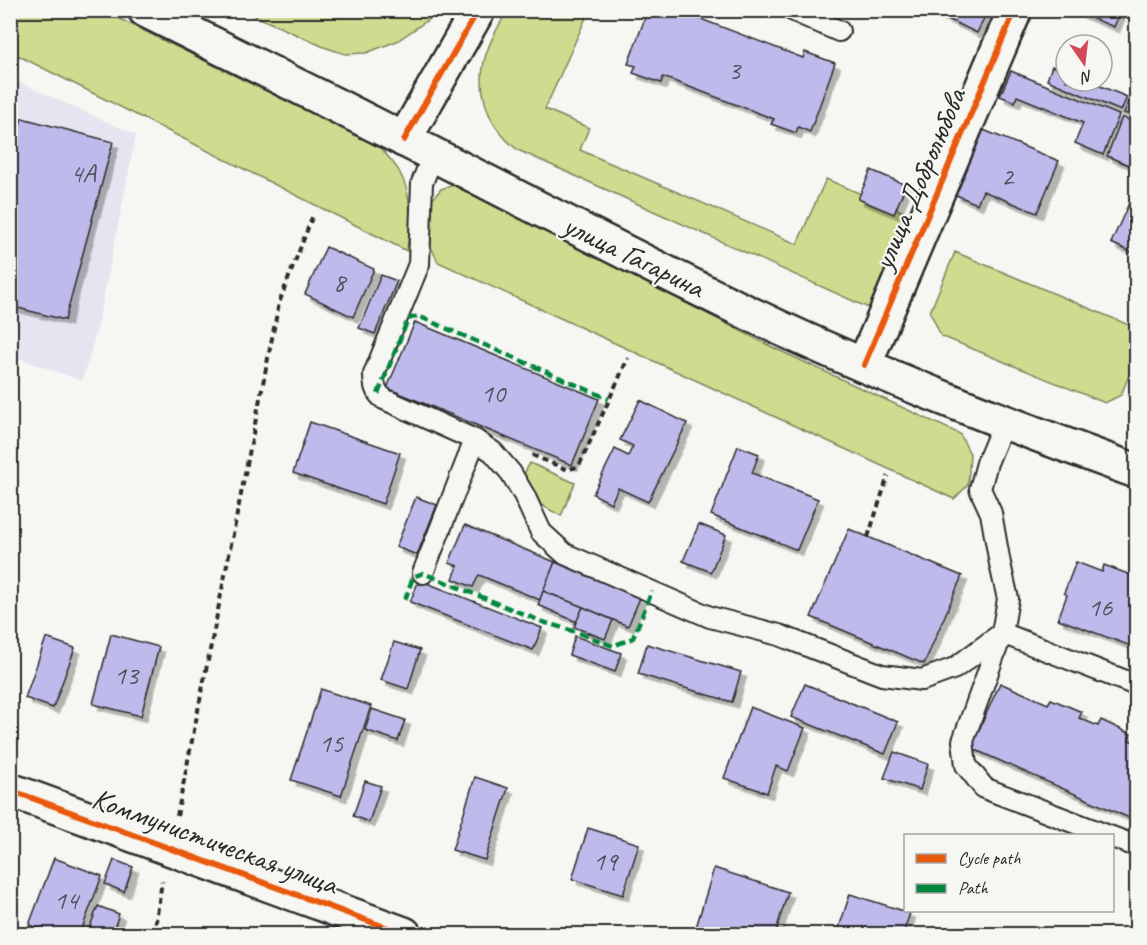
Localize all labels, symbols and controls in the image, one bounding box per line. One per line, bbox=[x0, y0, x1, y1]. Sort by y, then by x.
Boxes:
north arrow bbox=[1054, 33, 1114, 93]
house number: 3 bbox=[728, 53, 742, 87]
text: N bbox=[1077, 66, 1095, 88]
street label: улица Добролюбова bbox=[863, 81, 975, 277]
house number: 4А bbox=[70, 156, 97, 190]
house number: 2 bbox=[1001, 159, 1015, 193]
street label: улица Гагарина bbox=[556, 205, 712, 307]
house number: 8 bbox=[333, 265, 348, 299]
house number: 10 bbox=[481, 376, 507, 410]
house number: 16 bbox=[1088, 590, 1113, 624]
house number: 13 bbox=[114, 658, 140, 692]
house number: 15 bbox=[319, 726, 345, 760]
street label: Коммунистическая улица bbox=[87, 779, 345, 904]
legend bbox=[904, 834, 1114, 912]
house number: 19 bbox=[593, 844, 619, 878]
text: Cycle path bbox=[958, 847, 1021, 869]
text: Path bbox=[958, 877, 988, 899]
house number: 14 bbox=[54, 883, 81, 917]

